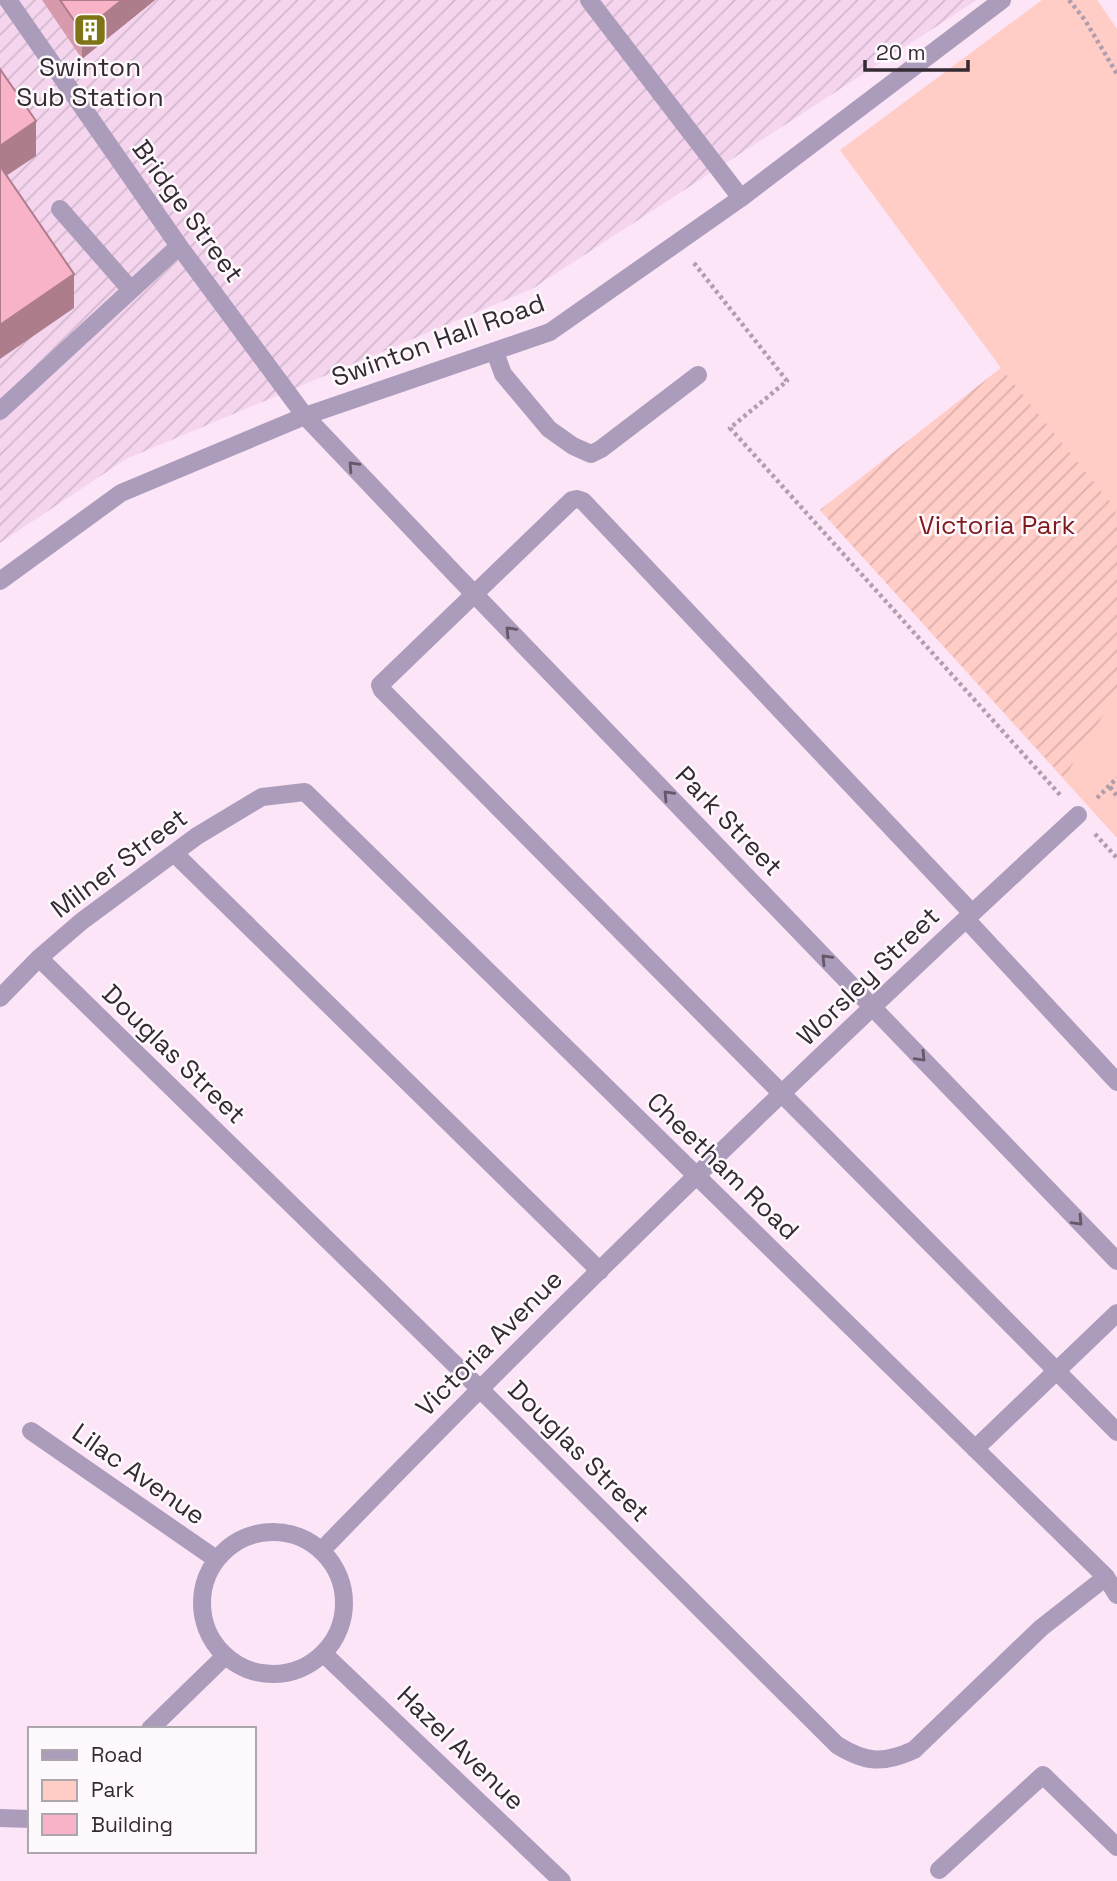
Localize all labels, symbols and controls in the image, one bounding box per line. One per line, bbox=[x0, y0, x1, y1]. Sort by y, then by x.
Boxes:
building icon: Swinton Sub Station bbox=[71, 11, 109, 49]
scale bar bbox=[865, 28, 968, 72]
text: 20 m bbox=[876, 39, 926, 66]
place label: Swinton Sub Station bbox=[16, 50, 164, 114]
street label: Bridge Street bbox=[125, 133, 251, 289]
street label: Swinton Hall Road bbox=[327, 286, 549, 394]
one-way arrow bbox=[349, 462, 361, 475]
park label: Victoria Park bbox=[919, 508, 1075, 542]
one-way arrow bbox=[505, 626, 518, 639]
street label: Park Street bbox=[668, 759, 790, 883]
one-way arrow bbox=[663, 790, 676, 803]
street label: Milner Street bbox=[44, 801, 194, 925]
street label: Worsley Street bbox=[789, 899, 947, 1053]
one-way arrow bbox=[821, 954, 834, 967]
street label: Douglas Street bbox=[95, 977, 253, 1131]
one-way arrow bbox=[912, 1049, 925, 1062]
street label: Cheetham Road bbox=[640, 1085, 806, 1247]
one-way arrow bbox=[1070, 1213, 1083, 1226]
street label: Victoria Avenue bbox=[408, 1262, 570, 1424]
street label: Douglas Street bbox=[501, 1373, 657, 1529]
street label: Lilac Avenue bbox=[66, 1416, 212, 1532]
street label: Hazel Avenue bbox=[390, 1678, 532, 1818]
legend bbox=[28, 1727, 256, 1853]
text: Road bbox=[91, 1741, 143, 1768]
text: Park bbox=[91, 1776, 135, 1803]
text: Building bbox=[91, 1811, 173, 1838]

